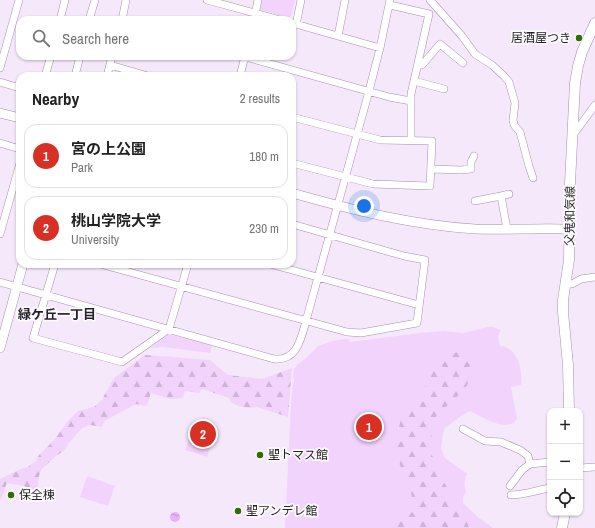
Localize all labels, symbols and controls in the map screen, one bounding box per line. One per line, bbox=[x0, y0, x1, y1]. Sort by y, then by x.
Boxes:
search box bbox=[16, 16, 296, 60]
icon: search bbox=[30, 27, 52, 49]
text: Search here bbox=[62, 28, 129, 49]
place label: 居酒屋つき bbox=[511, 30, 571, 46]
marker: 居酒屋つき bbox=[574, 33, 584, 43]
text: Nearby bbox=[32, 87, 79, 110]
text: 2 results bbox=[240, 90, 280, 107]
text: 宮の上公園 bbox=[71, 138, 146, 159]
text: 1 bbox=[43, 148, 49, 165]
text: 180 m bbox=[249, 148, 279, 165]
text: Park bbox=[71, 159, 93, 176]
street label: 父鬼和気線 bbox=[561, 186, 579, 246]
your location bbox=[354, 196, 374, 216]
text: 桃山学院大学 bbox=[71, 210, 161, 231]
text: 2 bbox=[43, 220, 49, 237]
text: 230 m bbox=[249, 220, 279, 237]
text: University bbox=[71, 231, 119, 248]
district label: 緑ケ丘一丁目 bbox=[17, 306, 96, 323]
map controls bbox=[547, 408, 583, 516]
button: + bbox=[547, 408, 583, 444]
pin: 1 bbox=[356, 412, 382, 442]
pin: 2 bbox=[190, 419, 216, 449]
button: − bbox=[547, 444, 583, 480]
place label: 聖トマス館 bbox=[268, 447, 328, 463]
marker: 聖トマス館 bbox=[255, 450, 265, 460]
button: locate bbox=[547, 480, 583, 516]
place label: 保全棟 bbox=[19, 487, 55, 503]
marker: 保全棟 bbox=[6, 490, 16, 500]
place label: 聖アンデレ館 bbox=[246, 503, 318, 519]
marker: 聖アンデレ館 bbox=[233, 506, 243, 516]

